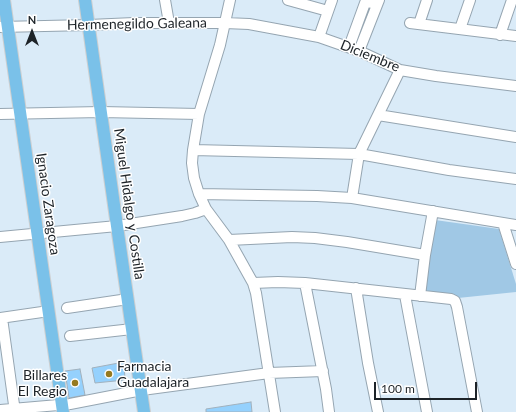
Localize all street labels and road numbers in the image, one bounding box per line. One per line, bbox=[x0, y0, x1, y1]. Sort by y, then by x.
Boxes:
street label: Hermenegildo Galeana bbox=[67, 14, 207, 34]
street label: Diciembre bbox=[338, 36, 402, 76]
street label: Miguel Hidalgo y Costilla bbox=[110, 127, 148, 281]
street label: Ignacio Zaragoza bbox=[33, 152, 63, 256]

